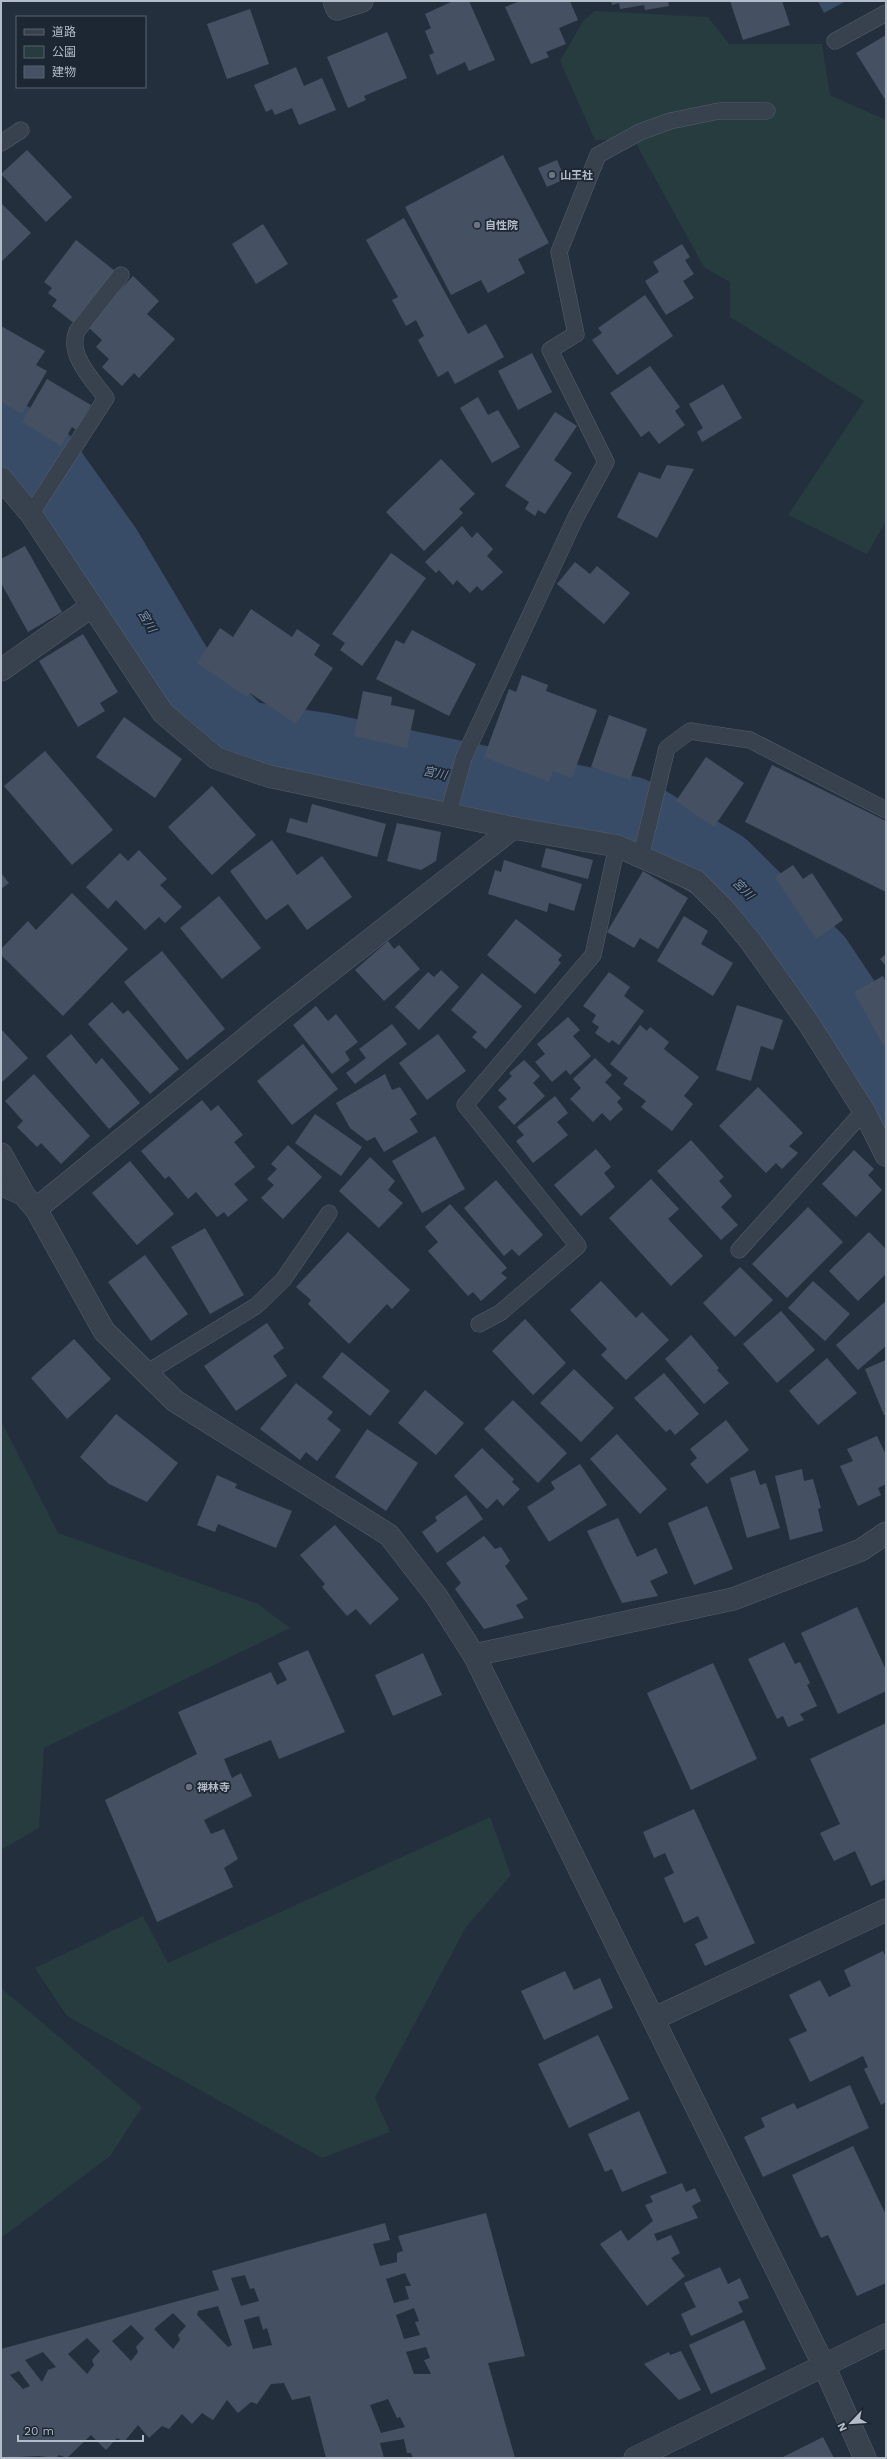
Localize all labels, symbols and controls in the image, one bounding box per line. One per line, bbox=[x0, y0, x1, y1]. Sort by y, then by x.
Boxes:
legend bbox=[16, 16, 146, 88]
text: 道路 bbox=[52, 25, 76, 39]
text: 公園 bbox=[52, 45, 76, 59]
text: 建物 bbox=[52, 65, 76, 79]
place label: 山王社 bbox=[560, 169, 593, 182]
marker: 山王社 bbox=[547, 170, 557, 180]
place label: 自性院 bbox=[485, 219, 518, 232]
marker: 自性院 bbox=[472, 220, 482, 230]
water label: 宮川 bbox=[135, 607, 160, 637]
water label: 宮川 bbox=[422, 764, 450, 783]
water label: 宮川 bbox=[730, 876, 758, 904]
place label: 禅林寺 bbox=[197, 1781, 230, 1794]
marker: 禅林寺 bbox=[184, 1782, 194, 1792]
north arrow bbox=[831, 2403, 871, 2443]
scale bar bbox=[18, 2417, 143, 2443]
text: N bbox=[835, 2421, 850, 2433]
text: 20 m bbox=[24, 2424, 54, 2438]

